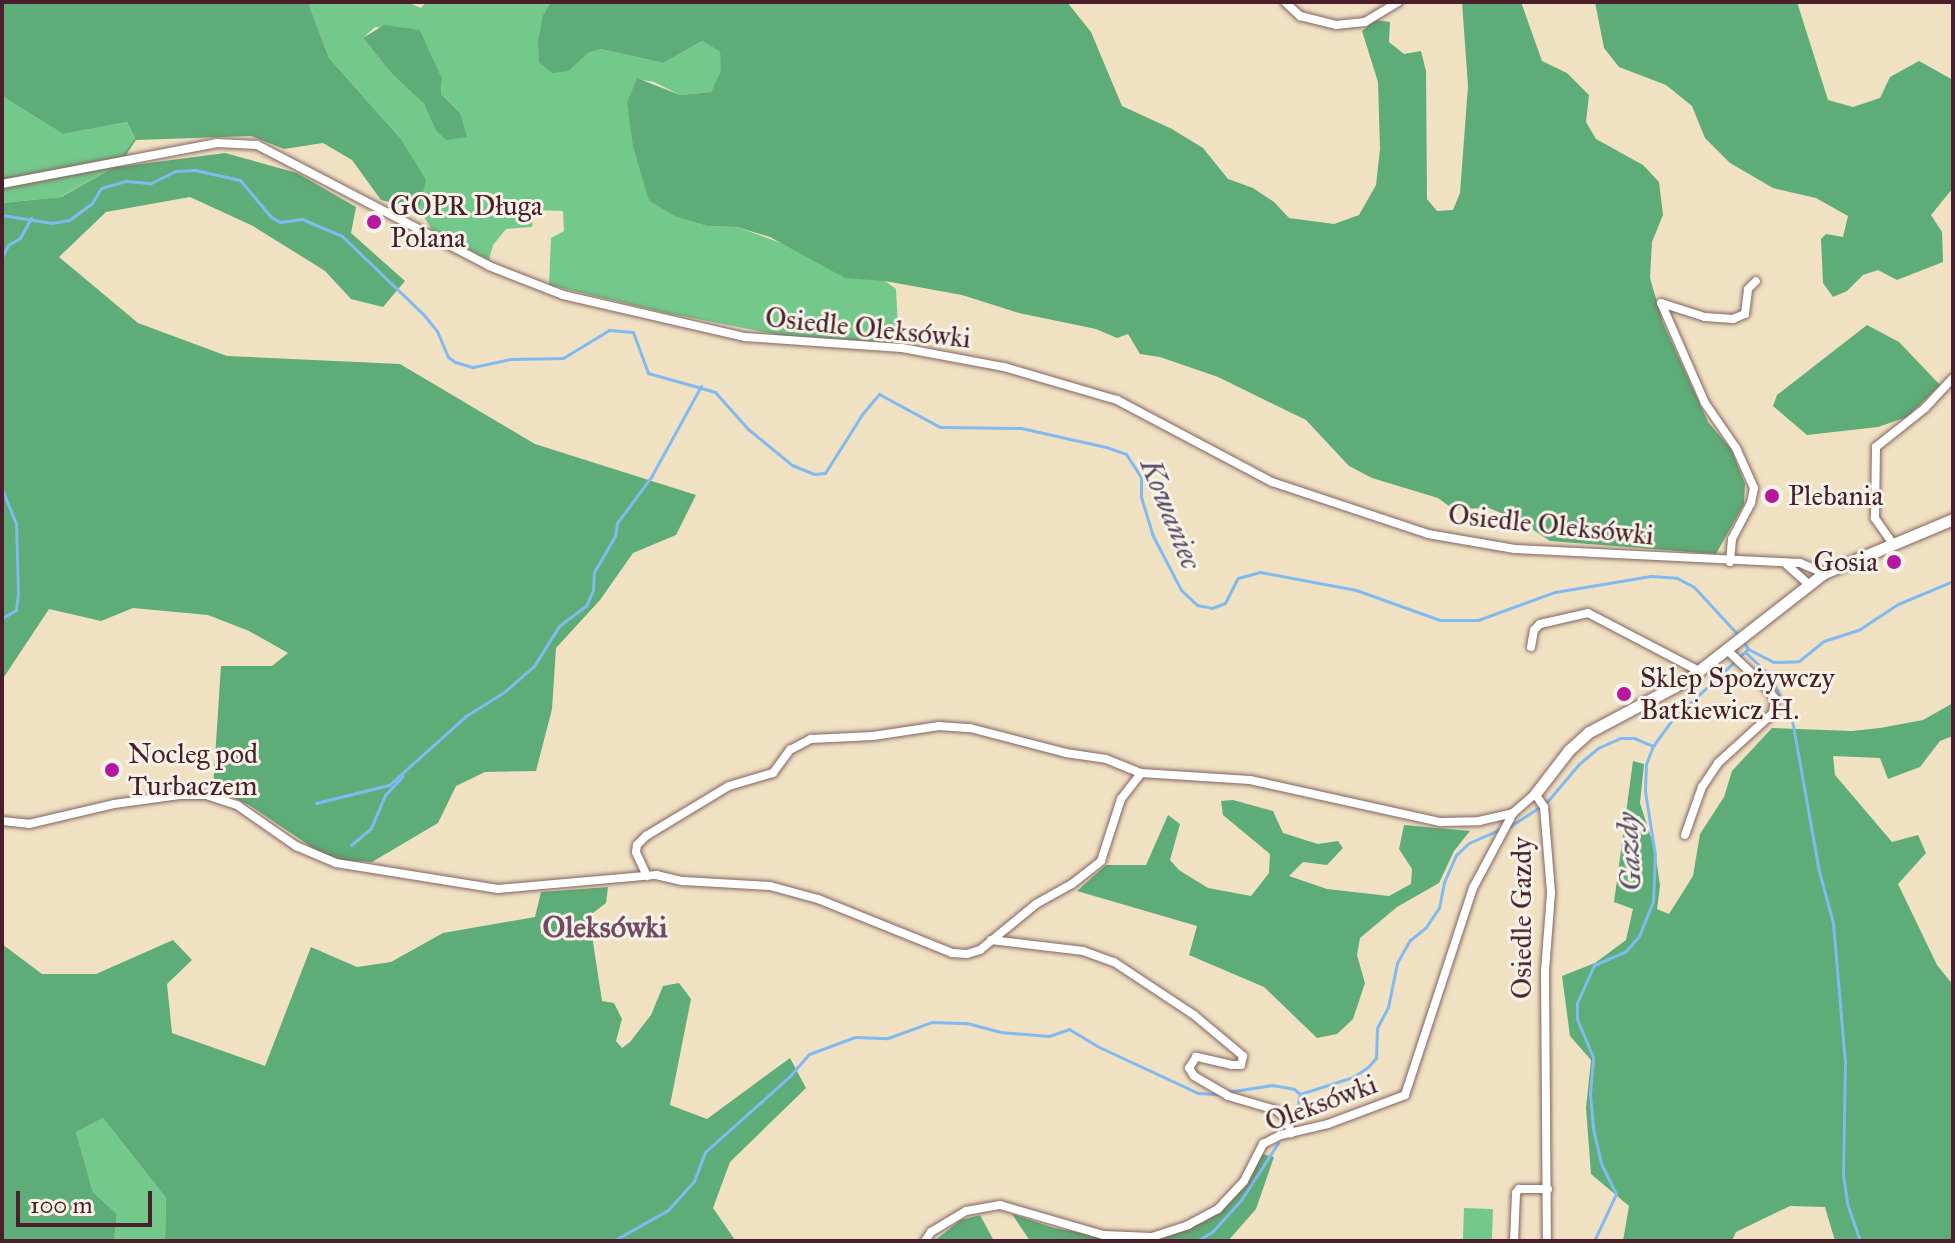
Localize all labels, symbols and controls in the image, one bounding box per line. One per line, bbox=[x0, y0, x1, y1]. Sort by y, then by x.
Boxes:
place label: GOPR Długa Polana bbox=[390, 189, 543, 255]
marker: GOPR Długa Polana bbox=[365, 213, 383, 231]
street label: Osiedle Oleksówki bbox=[763, 300, 973, 356]
water label: Kowaniec bbox=[1132, 453, 1210, 575]
place label: Plebania bbox=[1788, 479, 1883, 513]
marker: Plebania bbox=[1763, 487, 1781, 505]
street label: Osiedle Oleksówki bbox=[1446, 497, 1656, 553]
place label: Gosia bbox=[1813, 545, 1878, 579]
marker: Gosia bbox=[1885, 553, 1903, 571]
place label: Sklep Spożywczy Batkiewicz H. bbox=[1640, 661, 1835, 727]
marker: Sklep Spożywczy Batkiewicz H. bbox=[1615, 685, 1633, 703]
place label: Nocleg pod Turbaczem bbox=[128, 737, 258, 803]
marker: Nocleg pod Turbaczem bbox=[103, 761, 121, 779]
water label: Gazdy bbox=[1609, 812, 1649, 892]
street label: Osiedle Gazdy bbox=[1505, 837, 1539, 999]
district label: Oleksówki bbox=[543, 909, 667, 945]
street label: Oleksówki bbox=[1260, 1067, 1382, 1139]
scale bar bbox=[20, 1175, 156, 1225]
text: 100 m bbox=[30, 1190, 93, 1220]

